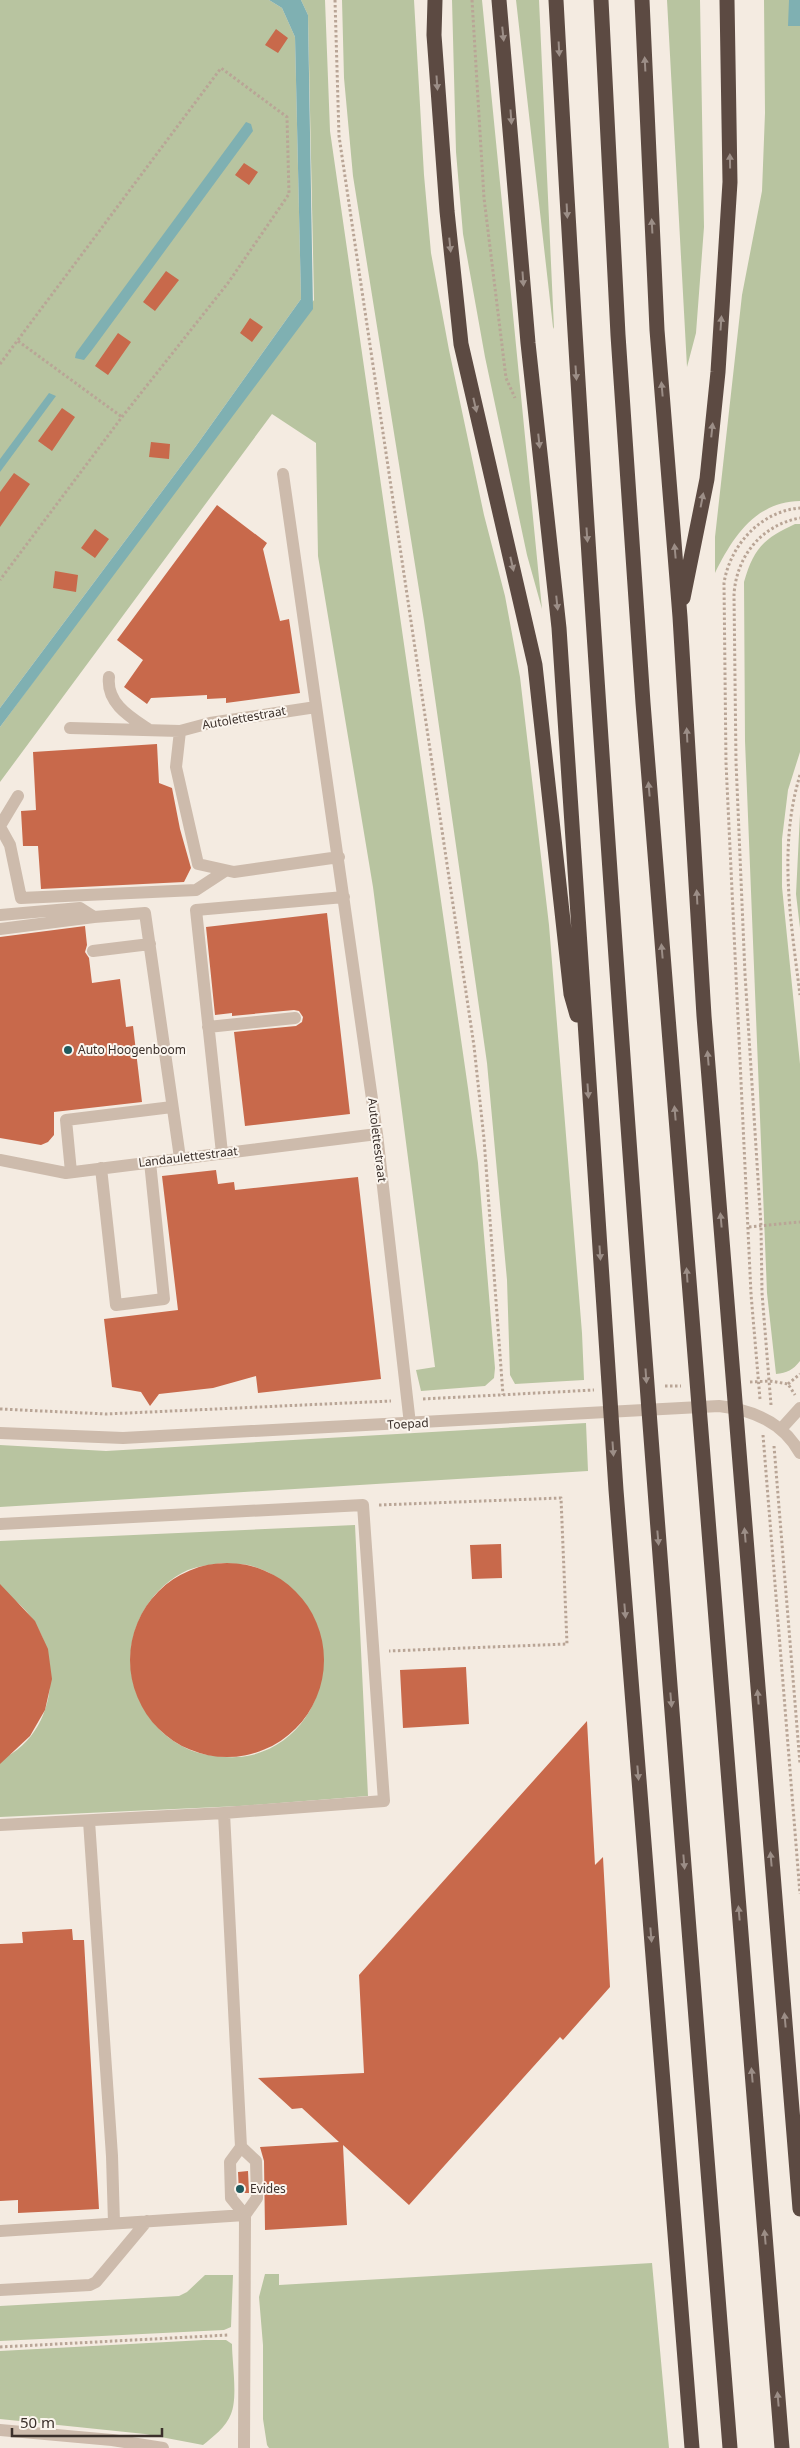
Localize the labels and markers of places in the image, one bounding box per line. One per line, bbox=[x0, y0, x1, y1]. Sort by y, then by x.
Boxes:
place label: Auto Hoogenboom bbox=[78, 1041, 186, 1058]
marker: Auto Hoogenboom bbox=[62, 1044, 74, 1056]
place label: Evides bbox=[250, 2180, 286, 2197]
marker: Evides bbox=[234, 2183, 246, 2195]

